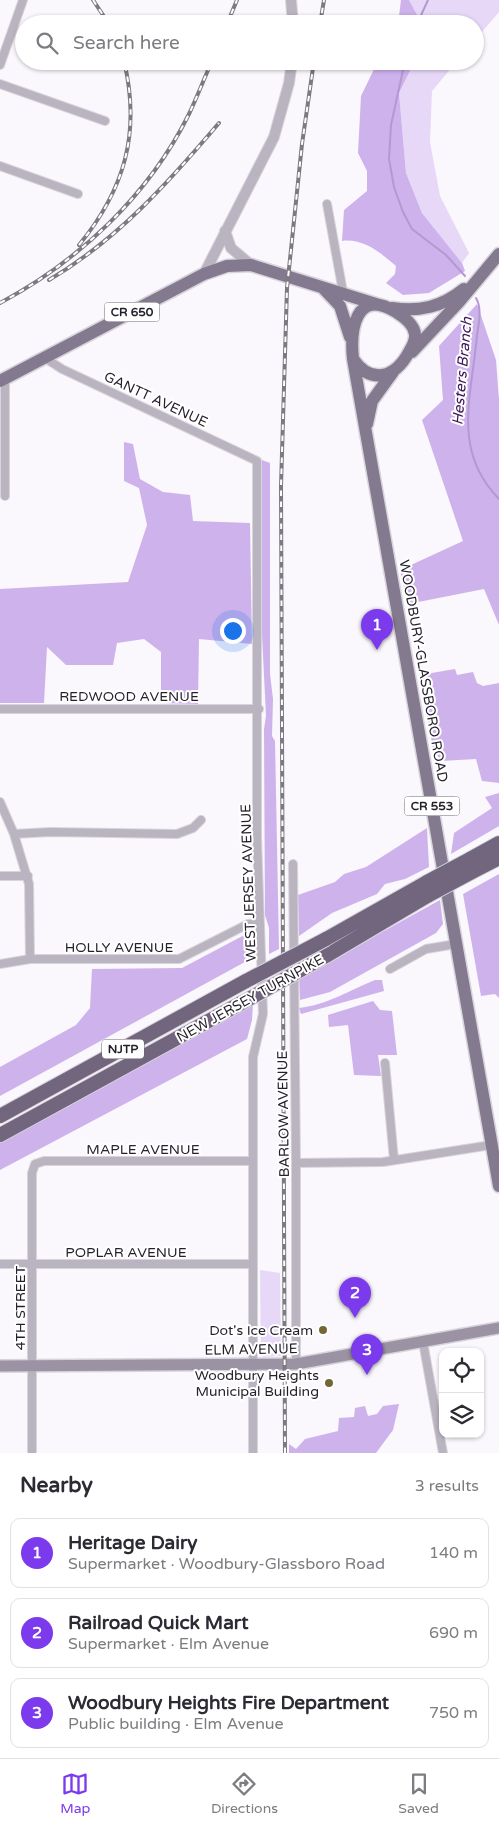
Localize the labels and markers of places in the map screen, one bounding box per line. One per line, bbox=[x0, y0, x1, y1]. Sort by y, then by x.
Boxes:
pin: 1 bbox=[361, 609, 393, 650]
pin: 2 bbox=[339, 1277, 371, 1318]
place label: Dot's Ice Cream bbox=[209, 1322, 313, 1339]
marker: Dot's Ice Cream bbox=[317, 1324, 329, 1336]
pin: 3 bbox=[351, 1334, 383, 1375]
place label: Woodbury Heights Municipal Building bbox=[195, 1367, 319, 1400]
marker: Woodbury Heights Municipal Building bbox=[323, 1377, 335, 1389]

